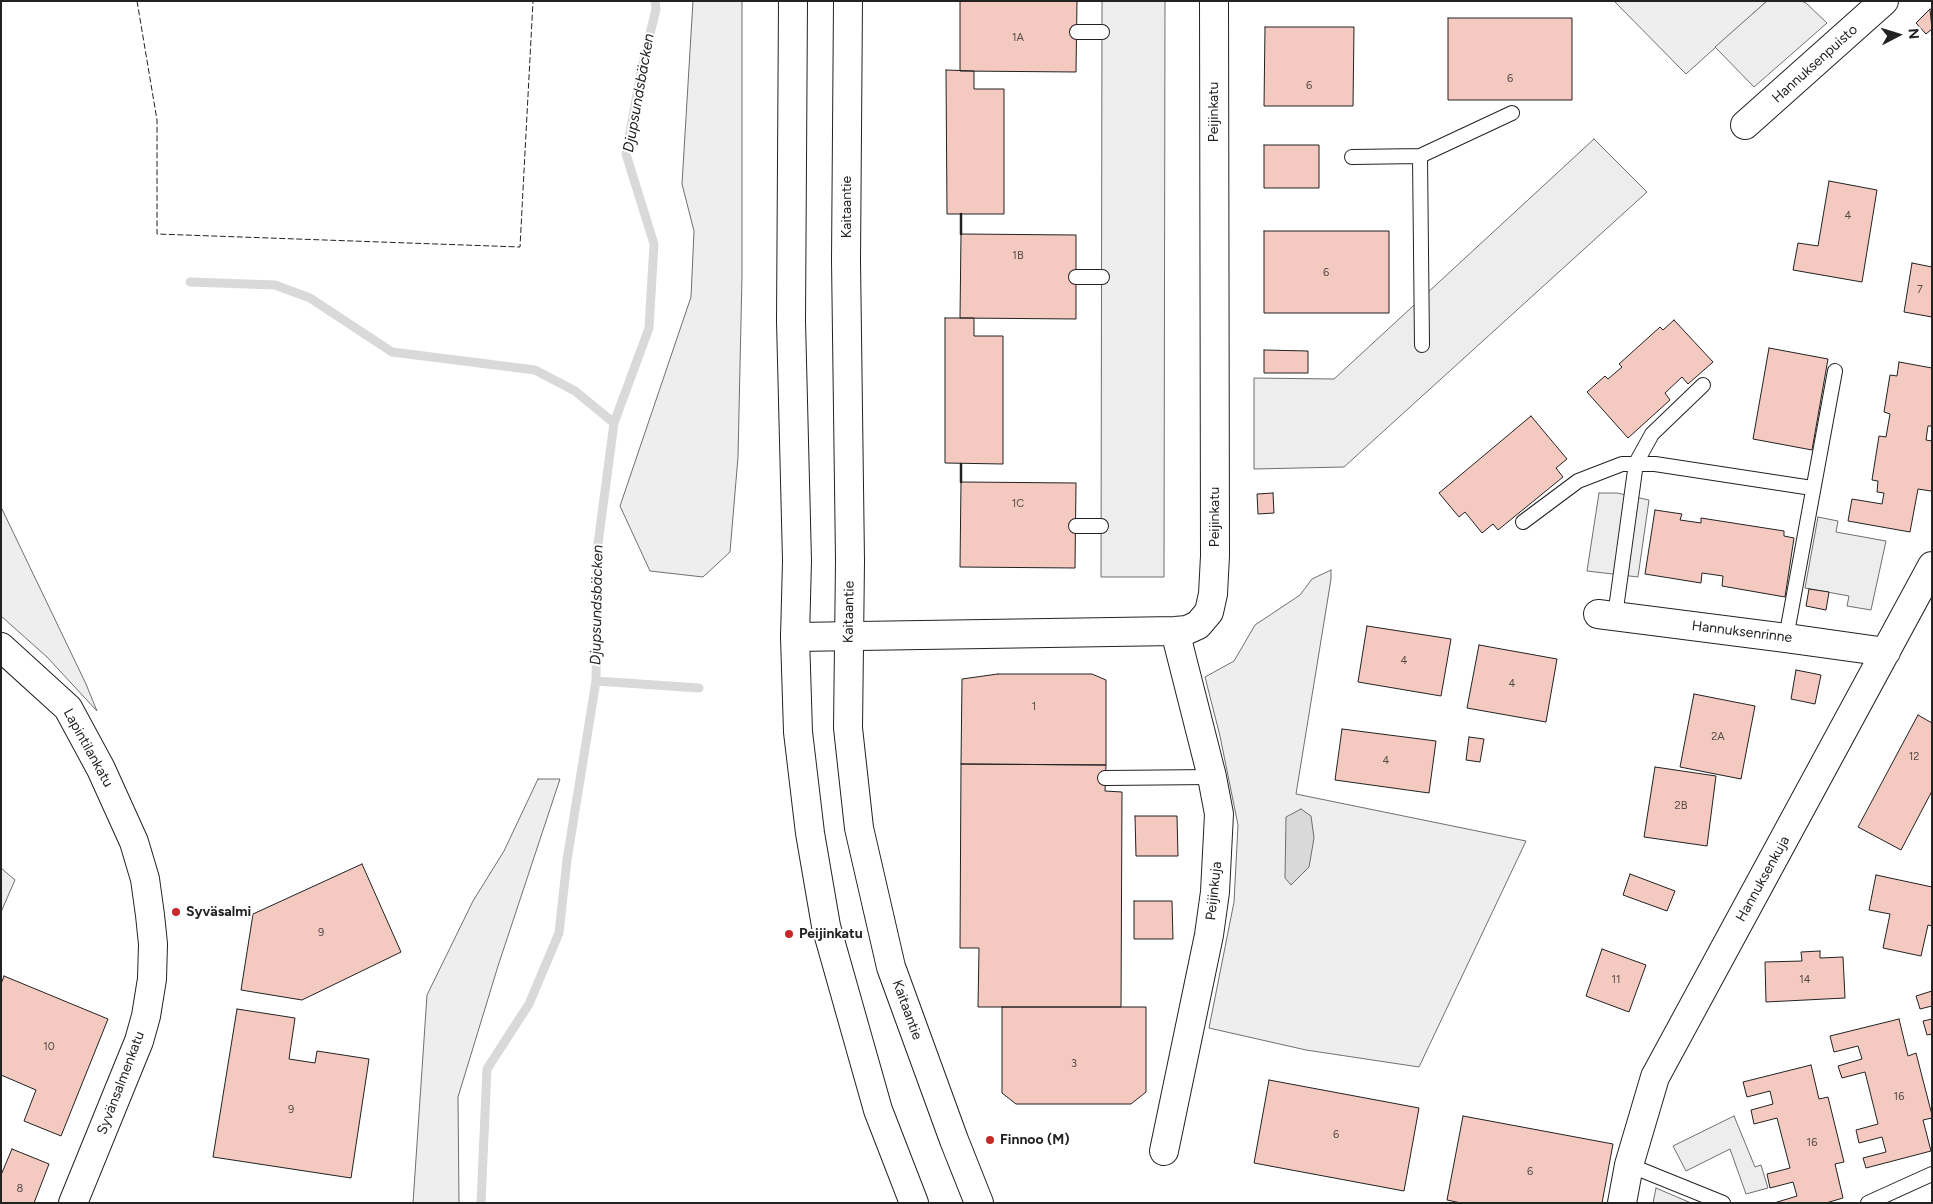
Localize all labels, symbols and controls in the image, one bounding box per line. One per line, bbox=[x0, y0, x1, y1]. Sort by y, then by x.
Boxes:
north arrow bbox=[1873, 10, 1923, 60]
street label: Hannuksenpuisto bbox=[1769, 21, 1861, 107]
text: N bbox=[1905, 28, 1922, 40]
house number: 1A bbox=[1012, 31, 1024, 45]
water label: Djupsundsbäcken bbox=[620, 32, 658, 154]
house number: 6 bbox=[1507, 72, 1513, 86]
house number: 6 bbox=[1306, 79, 1312, 93]
street label: Peijinkatu bbox=[1206, 82, 1222, 142]
street label: Kaitaantie bbox=[839, 176, 855, 238]
house number: 4 bbox=[1845, 209, 1851, 223]
house number: 1B bbox=[1012, 249, 1024, 263]
house number: 6 bbox=[1323, 266, 1329, 280]
house number: 7 bbox=[1917, 283, 1923, 297]
street label: Peijinkatu bbox=[1207, 487, 1223, 547]
house number: 1C bbox=[1012, 497, 1024, 511]
water label: Djupsundsbäcken bbox=[587, 545, 607, 665]
street label: Kaitaantie bbox=[840, 581, 858, 643]
street label: Hannuksenrinne bbox=[1691, 618, 1793, 646]
house number: 4 bbox=[1401, 654, 1407, 668]
house number: 4 bbox=[1509, 677, 1515, 691]
house number: 1 bbox=[1032, 700, 1036, 714]
street label: Lapintilankatu bbox=[60, 706, 116, 790]
house number: 2A bbox=[1711, 730, 1725, 744]
house number: 12 bbox=[1909, 750, 1919, 764]
house number: 4 bbox=[1383, 754, 1389, 768]
house number: 2B bbox=[1675, 799, 1687, 813]
street label: Hannuksenkuja bbox=[1733, 833, 1793, 925]
street label: Peijinkuja bbox=[1203, 861, 1225, 921]
place label: Syväsalmi bbox=[186, 904, 251, 920]
marker: Syväsalmi bbox=[170, 906, 182, 918]
house number: 9 bbox=[318, 926, 324, 940]
place label: Peijinkatu bbox=[799, 926, 863, 942]
marker: Peijinkatu bbox=[783, 928, 795, 940]
house number: 11 bbox=[1611, 973, 1621, 987]
house number: 14 bbox=[1799, 973, 1811, 987]
street label: Kaitaantie bbox=[888, 978, 926, 1042]
street label: Syvänsalmenkatu bbox=[94, 1029, 148, 1137]
house number: 10 bbox=[43, 1040, 55, 1054]
house number: 3 bbox=[1071, 1057, 1077, 1071]
house number: 16 bbox=[1894, 1090, 1904, 1104]
house number: 9 bbox=[288, 1103, 294, 1117]
house number: 6 bbox=[1333, 1128, 1339, 1142]
place label: Finnoo (M) bbox=[1000, 1132, 1070, 1148]
marker: Finnoo (M) bbox=[984, 1134, 996, 1146]
house number: 16 bbox=[1807, 1136, 1817, 1150]
house number: 6 bbox=[1527, 1165, 1533, 1179]
house number: 8 bbox=[17, 1182, 23, 1196]

